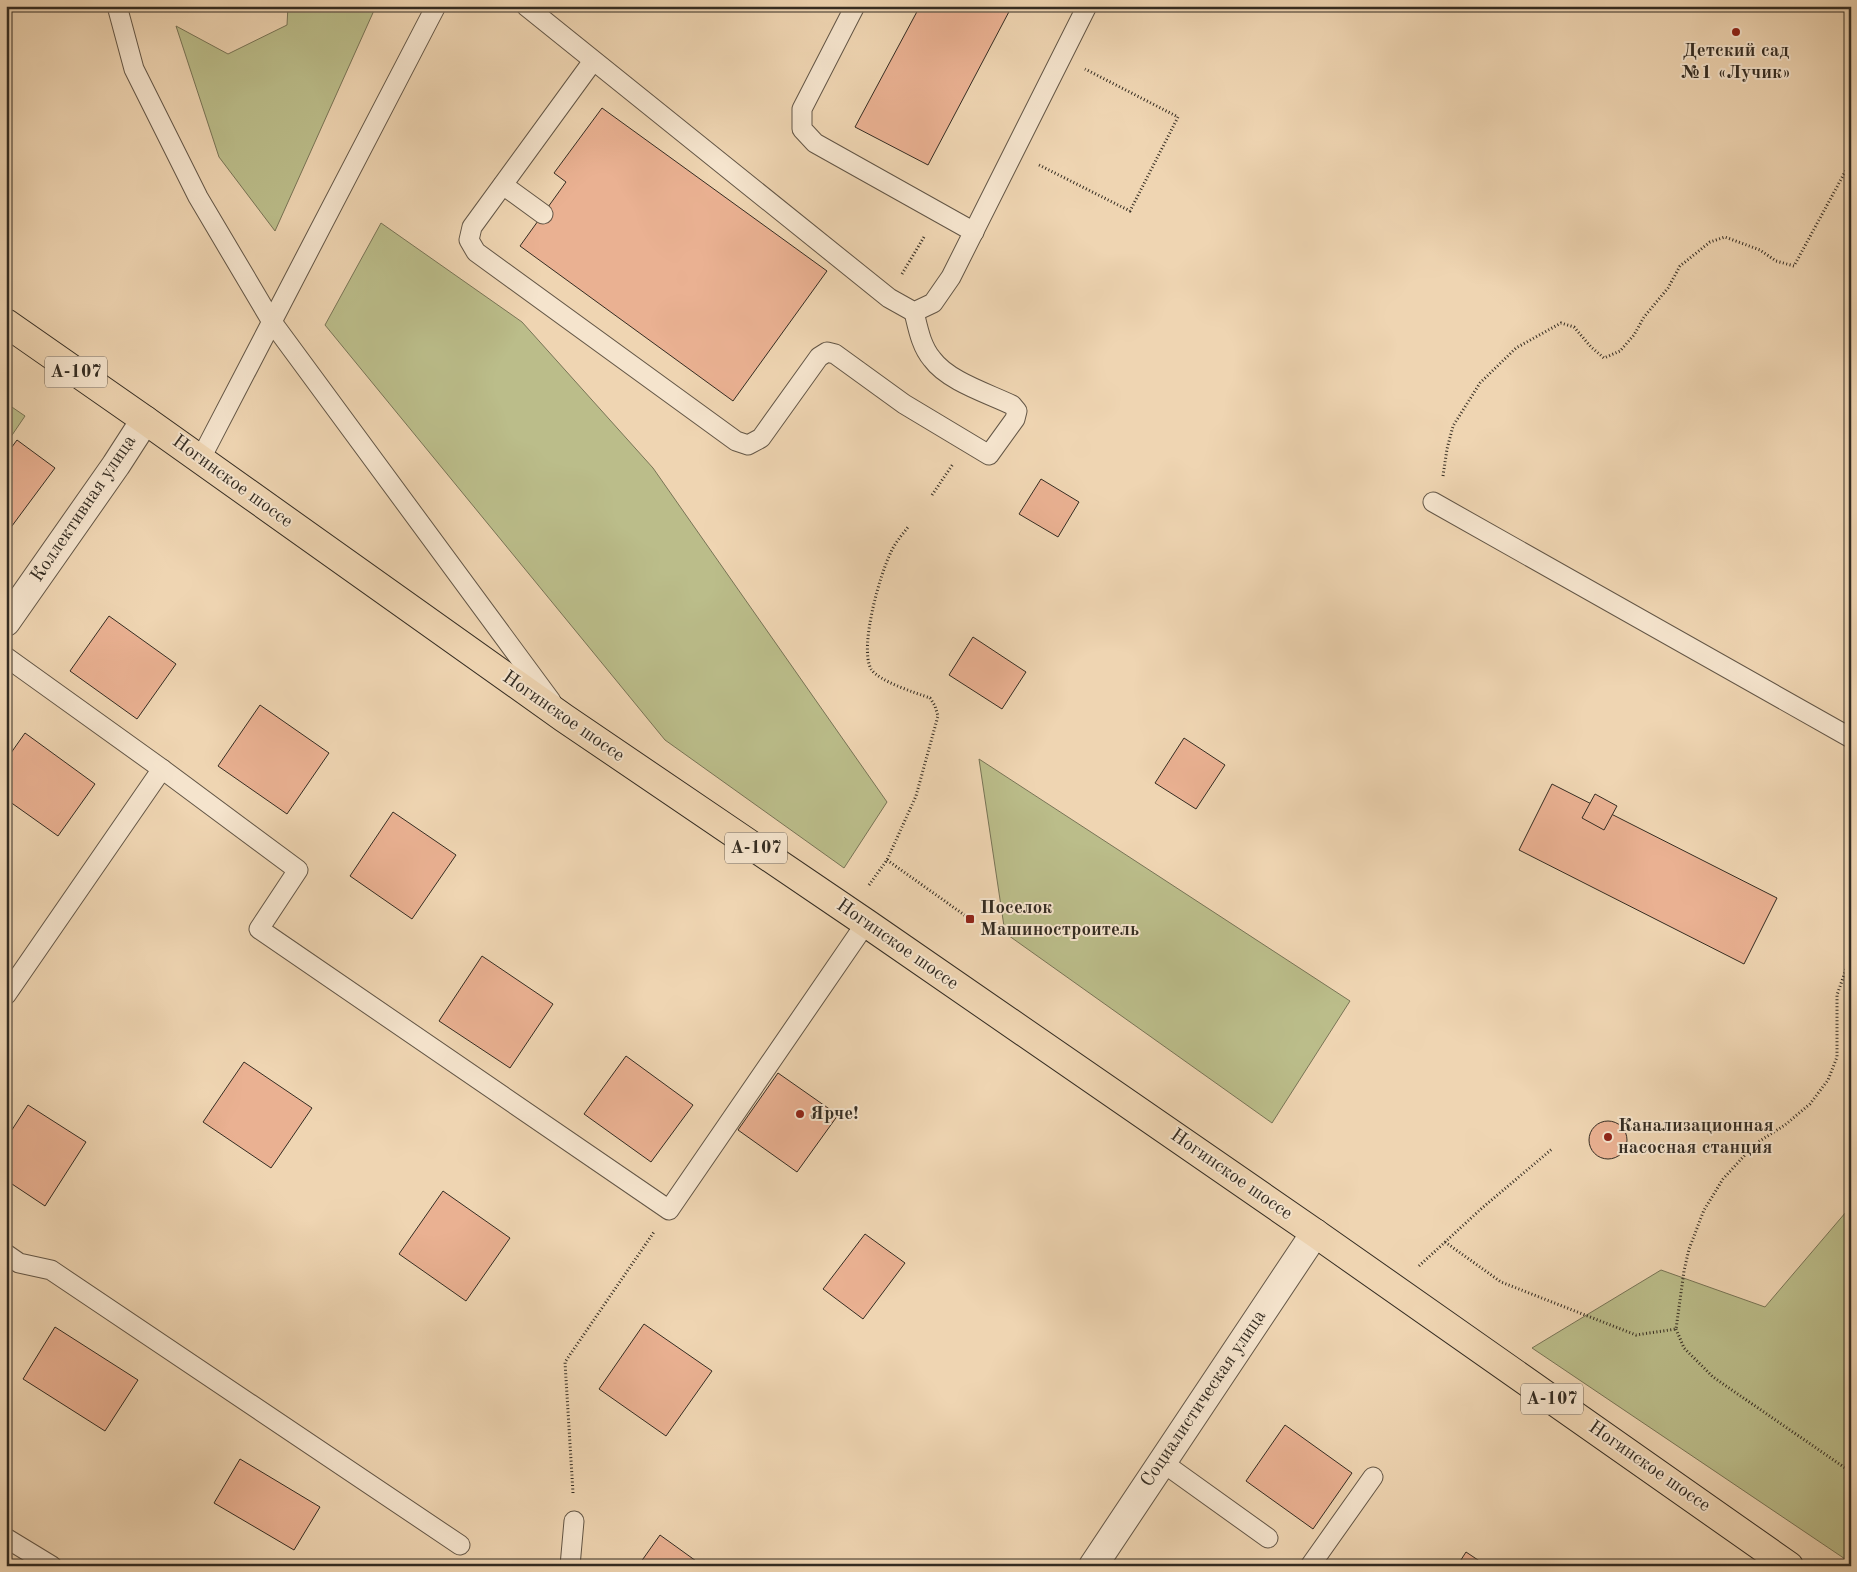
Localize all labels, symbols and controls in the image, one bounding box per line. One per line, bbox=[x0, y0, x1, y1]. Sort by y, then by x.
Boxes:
marker: Детский сад №1 «Лучик» bbox=[1730, 26, 1742, 38]
place label: Детский сад №1 «Лучик» bbox=[1681, 42, 1791, 83]
road number: А-107 bbox=[45, 357, 107, 388]
street label: Коллективная улица bbox=[28, 432, 140, 586]
street label: Ногинское шоссе bbox=[168, 432, 296, 532]
street label: Ногинское шоссе bbox=[499, 668, 627, 766]
road number: А-107 bbox=[725, 832, 787, 864]
street label: Ногинское шоссе bbox=[833, 896, 961, 994]
place label: Поселок Машиностроитель bbox=[980, 899, 1139, 940]
marker: Поселок Машиностроитель bbox=[964, 913, 976, 925]
place label: Ярче! bbox=[810, 1105, 858, 1124]
marker: Ярче! bbox=[794, 1108, 806, 1120]
place label: Канализационная насосная станция bbox=[1618, 1117, 1774, 1158]
street label: Ногинское шоссе bbox=[1167, 1126, 1295, 1224]
marker: Канализационная насосная станция bbox=[1602, 1131, 1614, 1143]
street label: Социалистическая улица bbox=[1138, 1307, 1271, 1491]
road number: А-107 bbox=[1521, 1384, 1583, 1415]
street label: Ногинское шоссе bbox=[1585, 1418, 1713, 1516]

